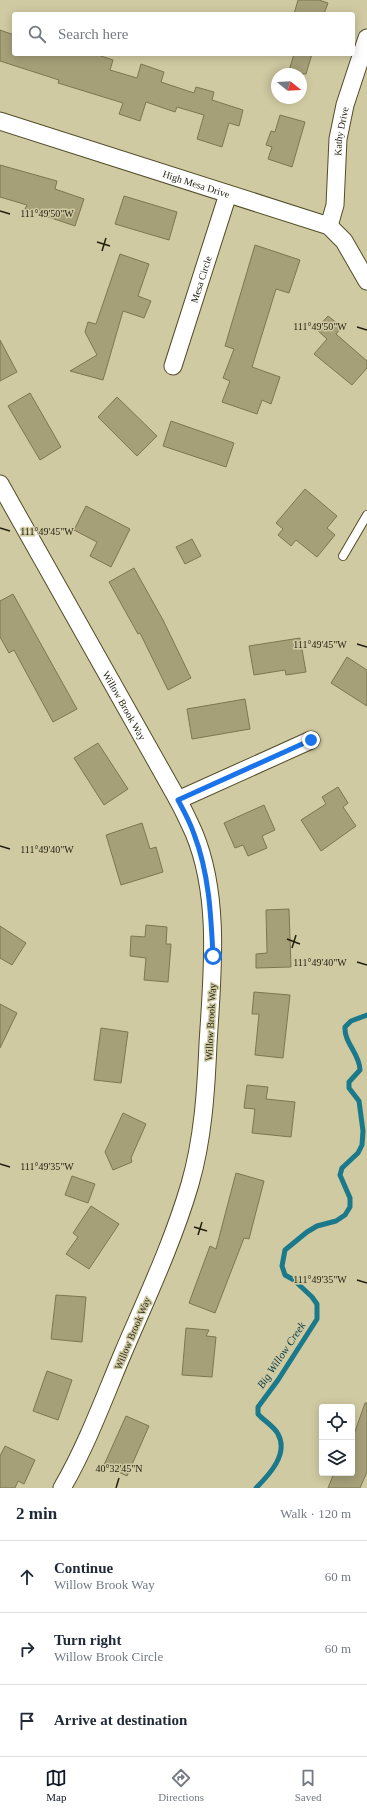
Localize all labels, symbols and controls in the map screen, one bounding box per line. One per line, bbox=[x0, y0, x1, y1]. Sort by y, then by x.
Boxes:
search box bbox=[12, 12, 355, 56]
icon: search bbox=[26, 23, 48, 45]
text: Search here bbox=[58, 26, 128, 42]
north arrow bbox=[271, 68, 307, 104]
street label: Kathy Drive bbox=[332, 105, 351, 156]
street label: High Mesa Drive bbox=[161, 168, 231, 200]
text: 111°49'50"W bbox=[20, 208, 74, 219]
street label: Mesa Circle bbox=[189, 254, 214, 304]
text: 111°49'50"W bbox=[293, 321, 347, 332]
text: 111°49'45"W bbox=[20, 526, 74, 537]
text: 111°49'45"W bbox=[293, 639, 347, 650]
street label: Willow Brook Way bbox=[100, 669, 148, 742]
route end bbox=[302, 731, 320, 749]
text: 111°49'40"W bbox=[20, 844, 74, 855]
route start bbox=[204, 947, 222, 965]
text: 111°49'40"W bbox=[293, 957, 347, 968]
street label: Willow Brook Way bbox=[203, 983, 218, 1061]
text: 111°49'35"W bbox=[20, 1161, 74, 1172]
text: 111°49'35"W bbox=[293, 1274, 347, 1285]
street label: Willow Brook Way bbox=[112, 1295, 153, 1371]
water label: Big Willow Creek bbox=[254, 1319, 308, 1390]
map controls bbox=[319, 1404, 355, 1476]
button: locate bbox=[319, 1404, 355, 1440]
button: layers bbox=[319, 1440, 355, 1476]
text: 40°32'45"N bbox=[95, 1463, 143, 1474]
text: 2 min bbox=[16, 1504, 57, 1523]
text: Walk · 120 m bbox=[280, 1506, 351, 1521]
text: Continue bbox=[54, 1560, 113, 1576]
icon: ahead bbox=[16, 1566, 38, 1588]
text: 60 m bbox=[325, 1569, 351, 1584]
text: Willow Brook Way bbox=[54, 1577, 155, 1592]
text: Turn right bbox=[54, 1632, 121, 1648]
icon: right bbox=[16, 1638, 38, 1660]
text: 60 m bbox=[325, 1641, 351, 1656]
text: Willow Brook Circle bbox=[54, 1649, 163, 1664]
icon: arrive bbox=[16, 1710, 38, 1732]
text: Arrive at destination bbox=[54, 1712, 187, 1728]
tab: Map bbox=[45, 1767, 67, 1803]
tab: Directions bbox=[158, 1767, 204, 1803]
tab: Saved bbox=[295, 1767, 322, 1803]

